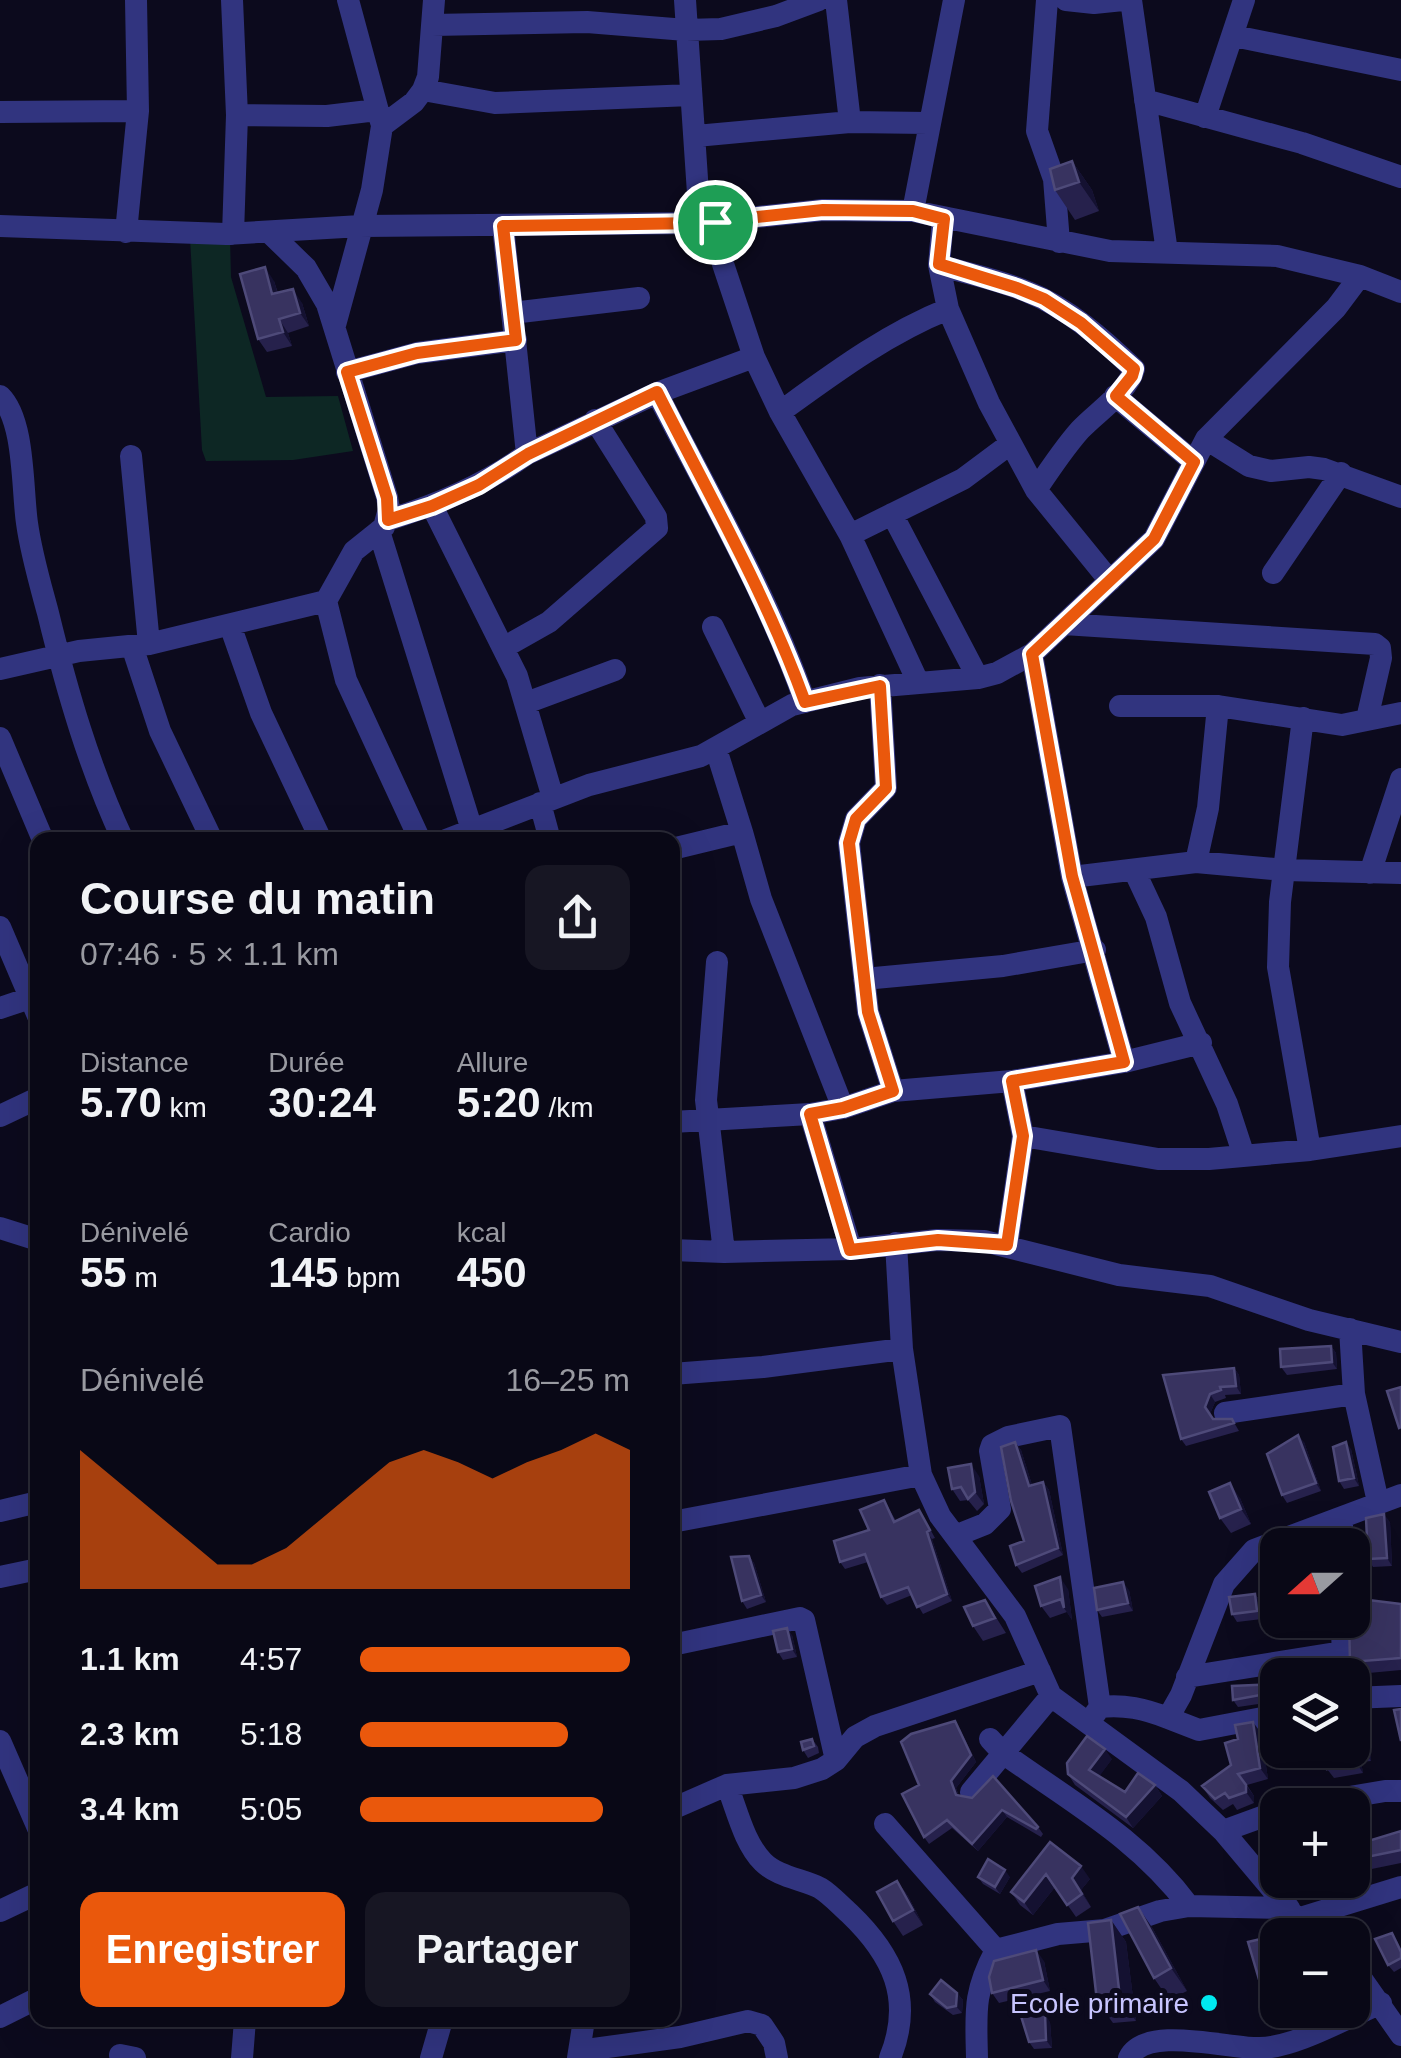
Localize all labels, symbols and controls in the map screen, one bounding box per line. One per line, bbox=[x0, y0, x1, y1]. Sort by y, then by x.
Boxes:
pin bbox=[673, 180, 758, 265]
icon: arrive bbox=[688, 195, 743, 250]
button: share bbox=[525, 865, 630, 970]
text: Course du matin bbox=[80, 873, 435, 924]
text: 07:46 · 5 × 1.1 km bbox=[80, 936, 339, 972]
text: Distance bbox=[80, 1047, 189, 1078]
text: Durée bbox=[268, 1047, 345, 1078]
text: Allure bbox=[457, 1047, 528, 1078]
text: 5.70 bbox=[80, 1079, 162, 1126]
text: 30:24 bbox=[268, 1079, 376, 1126]
text: 5:20 bbox=[457, 1079, 541, 1126]
text: km bbox=[162, 1092, 207, 1123]
text: /km bbox=[541, 1092, 594, 1123]
text: Dénivelé bbox=[80, 1217, 189, 1248]
text: Cardio bbox=[268, 1217, 351, 1248]
text: kcal bbox=[457, 1217, 506, 1248]
text: 55 bbox=[80, 1249, 127, 1296]
text: 145 bbox=[268, 1249, 338, 1296]
text: 450 bbox=[457, 1249, 527, 1296]
text: m bbox=[127, 1262, 158, 1293]
text: bpm bbox=[338, 1262, 401, 1293]
text: Dénivelé bbox=[80, 1362, 205, 1398]
text: 16–25 m bbox=[505, 1362, 630, 1398]
north arrow bbox=[1260, 1528, 1370, 1638]
map controls bbox=[1260, 1528, 1370, 2028]
text: 1.1 km bbox=[80, 1641, 180, 1677]
text: 4:57 bbox=[240, 1641, 302, 1677]
button: layers bbox=[1260, 1658, 1370, 1768]
text: 2.3 km bbox=[80, 1716, 180, 1752]
text: 5:18 bbox=[240, 1716, 302, 1752]
button: + bbox=[1260, 1788, 1370, 1898]
text: 3.4 km bbox=[80, 1791, 180, 1827]
text: 5:05 bbox=[240, 1791, 302, 1827]
button: Enregistrer bbox=[80, 1892, 345, 2007]
button: Partager bbox=[365, 1892, 630, 2007]
button: − bbox=[1260, 1918, 1370, 2028]
place label: Ecole primaire bbox=[1010, 1988, 1189, 2019]
marker: Ecole primaire bbox=[1198, 1992, 1220, 2014]

